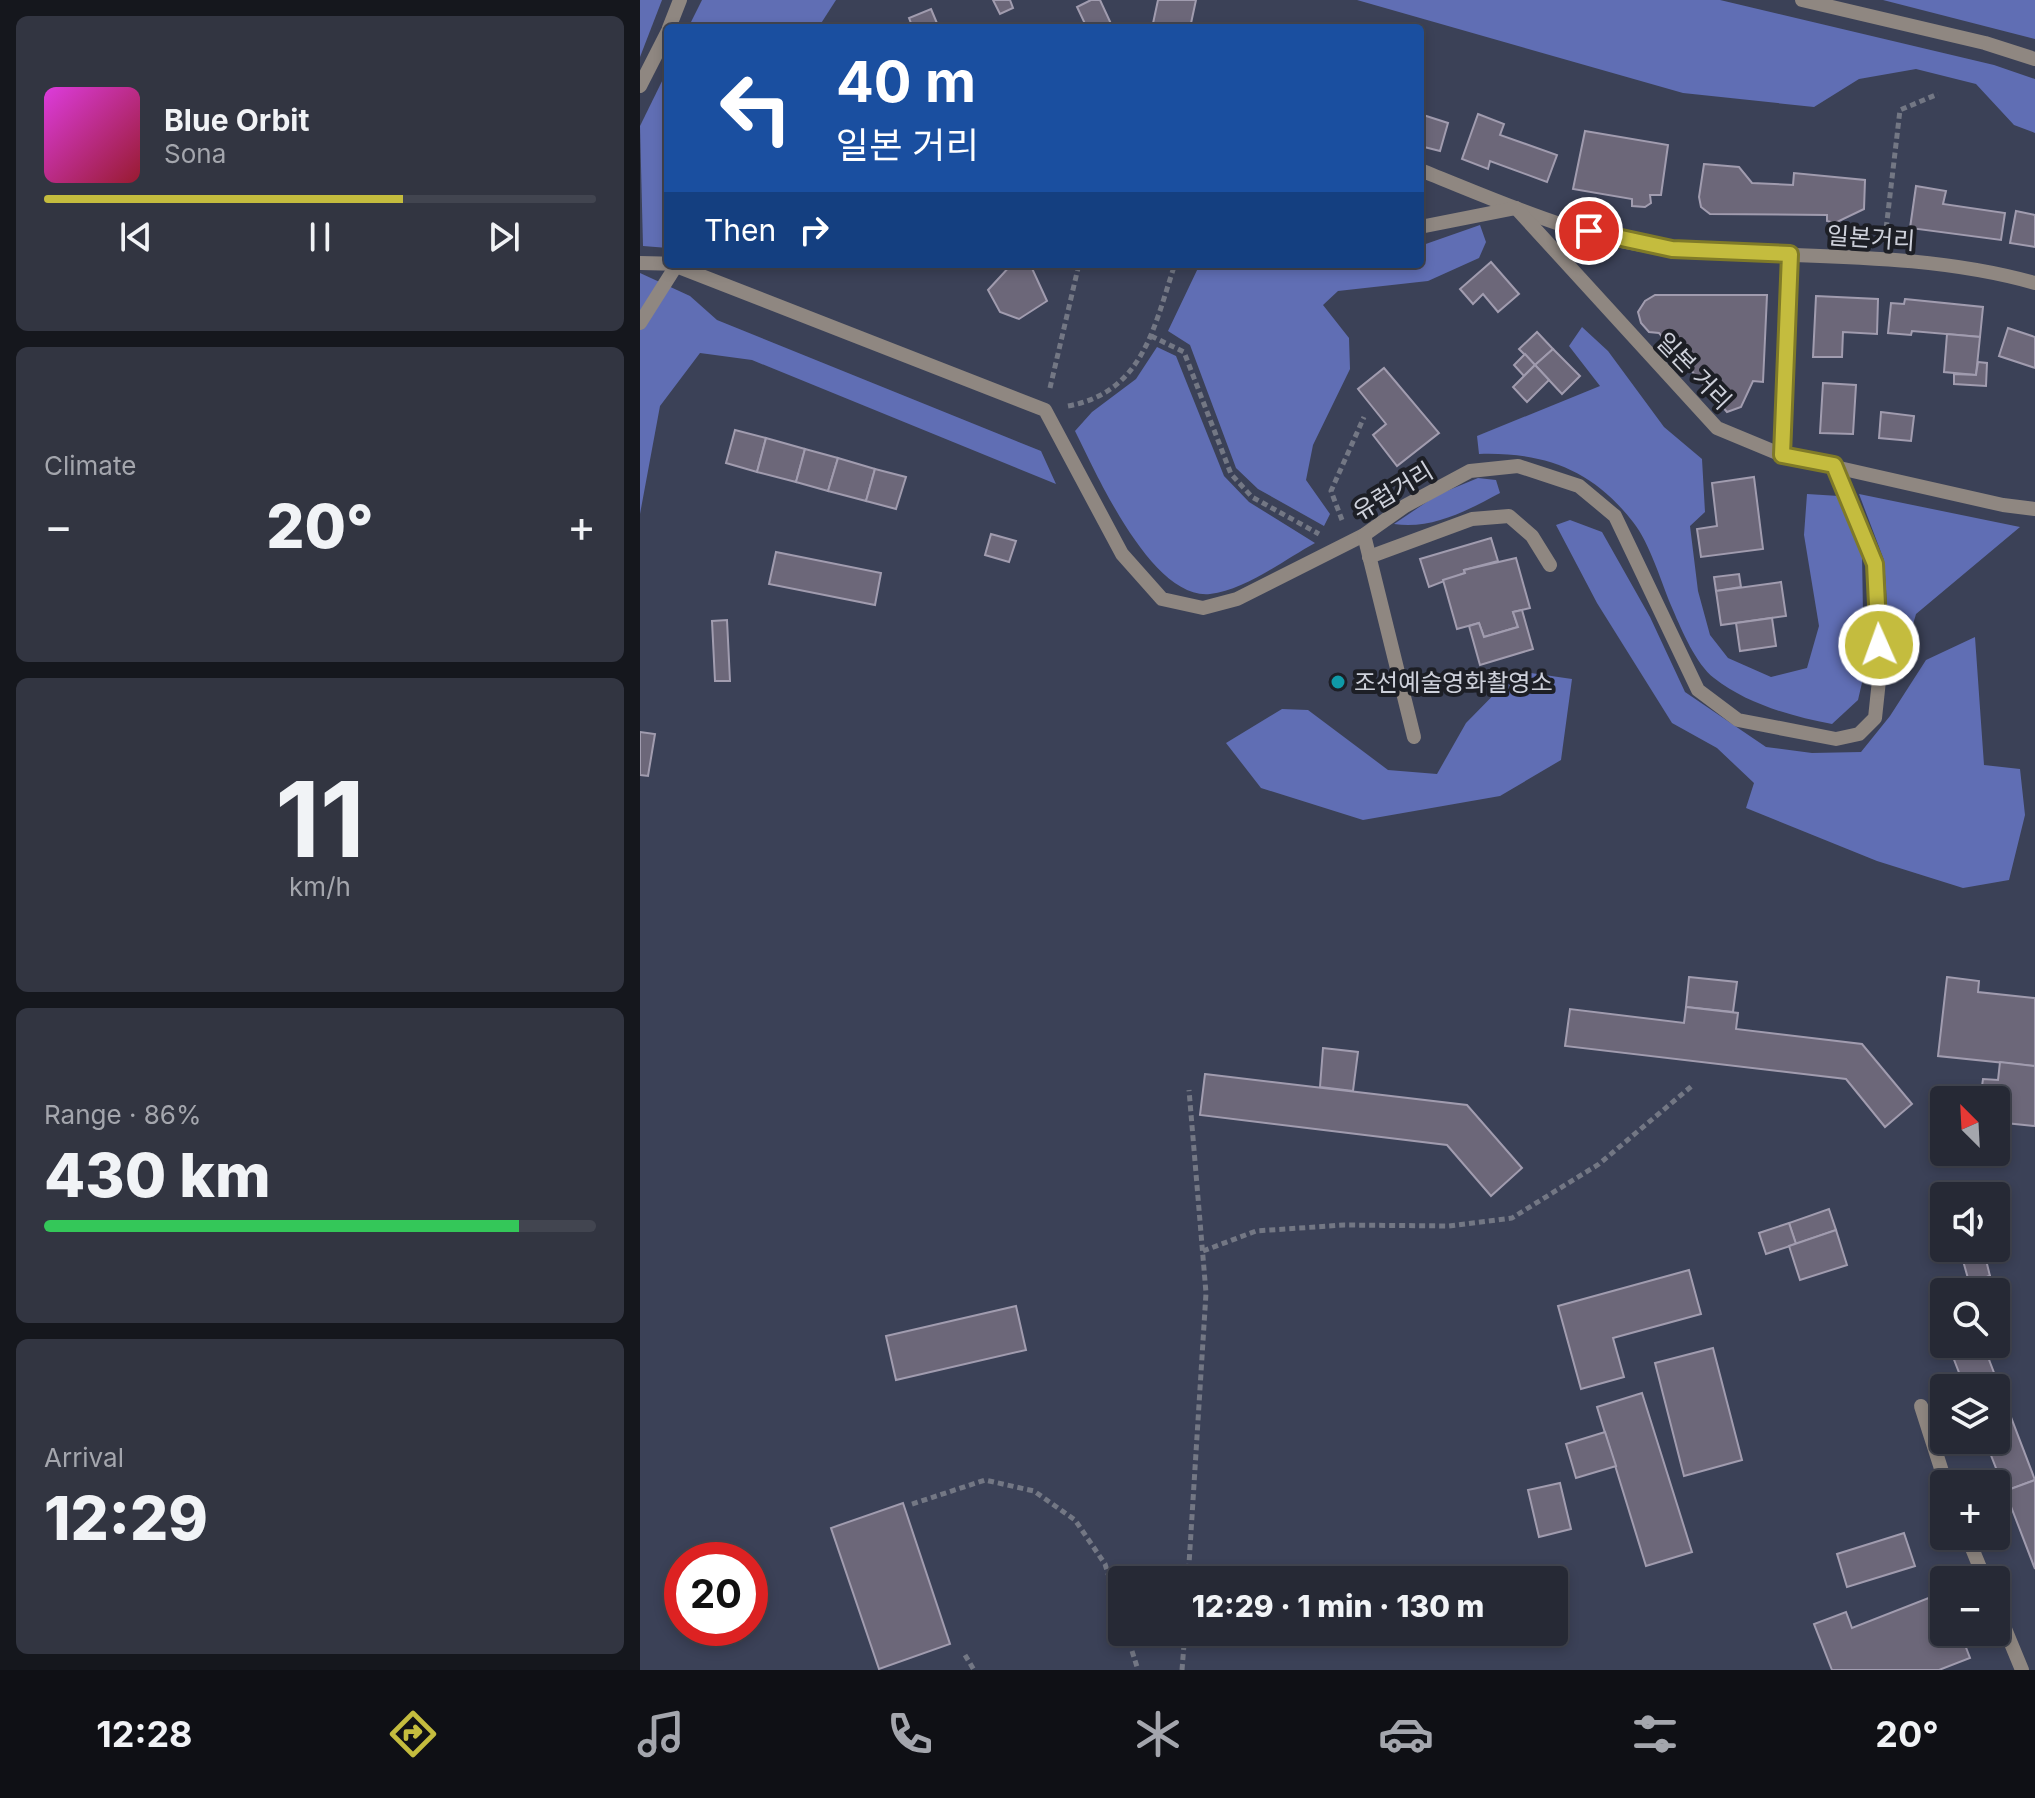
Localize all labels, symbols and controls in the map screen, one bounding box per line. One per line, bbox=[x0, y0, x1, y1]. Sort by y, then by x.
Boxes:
text: 40 m bbox=[836, 48, 976, 116]
icon: left bbox=[704, 56, 808, 160]
text: Blue Orbit bbox=[164, 102, 309, 138]
text: 일본 거리 bbox=[836, 123, 979, 167]
text: Sona bbox=[164, 138, 226, 169]
pin bbox=[1555, 197, 1623, 265]
icon: right bbox=[792, 208, 836, 252]
icon: arrive bbox=[1567, 209, 1611, 253]
text: Then bbox=[704, 212, 776, 248]
icon: previous bbox=[114, 215, 158, 259]
icon: pause bbox=[298, 215, 342, 259]
icon: next bbox=[482, 215, 526, 259]
street label: 일본거리 bbox=[1826, 220, 1916, 256]
street label: 일본 거리 bbox=[1651, 327, 1737, 415]
text: Climate bbox=[44, 450, 136, 481]
street label: 유럽거리 bbox=[1348, 456, 1438, 526]
text: 20° bbox=[266, 490, 374, 562]
text: − bbox=[44, 499, 73, 553]
text: + bbox=[567, 499, 596, 553]
position arrow bbox=[1837, 603, 1921, 687]
place label: 조선예술영화촬영소 bbox=[1354, 668, 1553, 697]
marker: 조선예술영화촬영소 bbox=[1329, 673, 1347, 691]
text: 11 bbox=[275, 756, 365, 882]
text: km/h bbox=[289, 871, 351, 902]
north arrow bbox=[1930, 1086, 2010, 1166]
map controls bbox=[1930, 1086, 2010, 1646]
text: Range · 86% bbox=[44, 1099, 202, 1130]
text: 430 km bbox=[44, 1139, 271, 1211]
button: sound bbox=[1930, 1182, 2010, 1262]
button: search bbox=[1930, 1278, 2010, 1358]
button: layers bbox=[1930, 1374, 2010, 1454]
text: Arrival bbox=[44, 1442, 124, 1473]
button: + bbox=[1930, 1470, 2010, 1550]
text: 12:29 bbox=[44, 1482, 208, 1554]
speed limit sign: 20 bbox=[664, 1542, 768, 1646]
button: − bbox=[1930, 1566, 2010, 1646]
text: 12:29 · 1 min · 130 m bbox=[1192, 1588, 1484, 1624]
icon: directions bbox=[385, 1706, 441, 1762]
icon: music bbox=[633, 1706, 689, 1762]
icon: phone bbox=[882, 1706, 938, 1762]
icon: climate bbox=[1130, 1706, 1186, 1762]
icon: car bbox=[1378, 1706, 1434, 1762]
icon: filters bbox=[1627, 1706, 1683, 1762]
text: 12:28 bbox=[96, 1712, 193, 1756]
text: 20° bbox=[1875, 1712, 1939, 1756]

